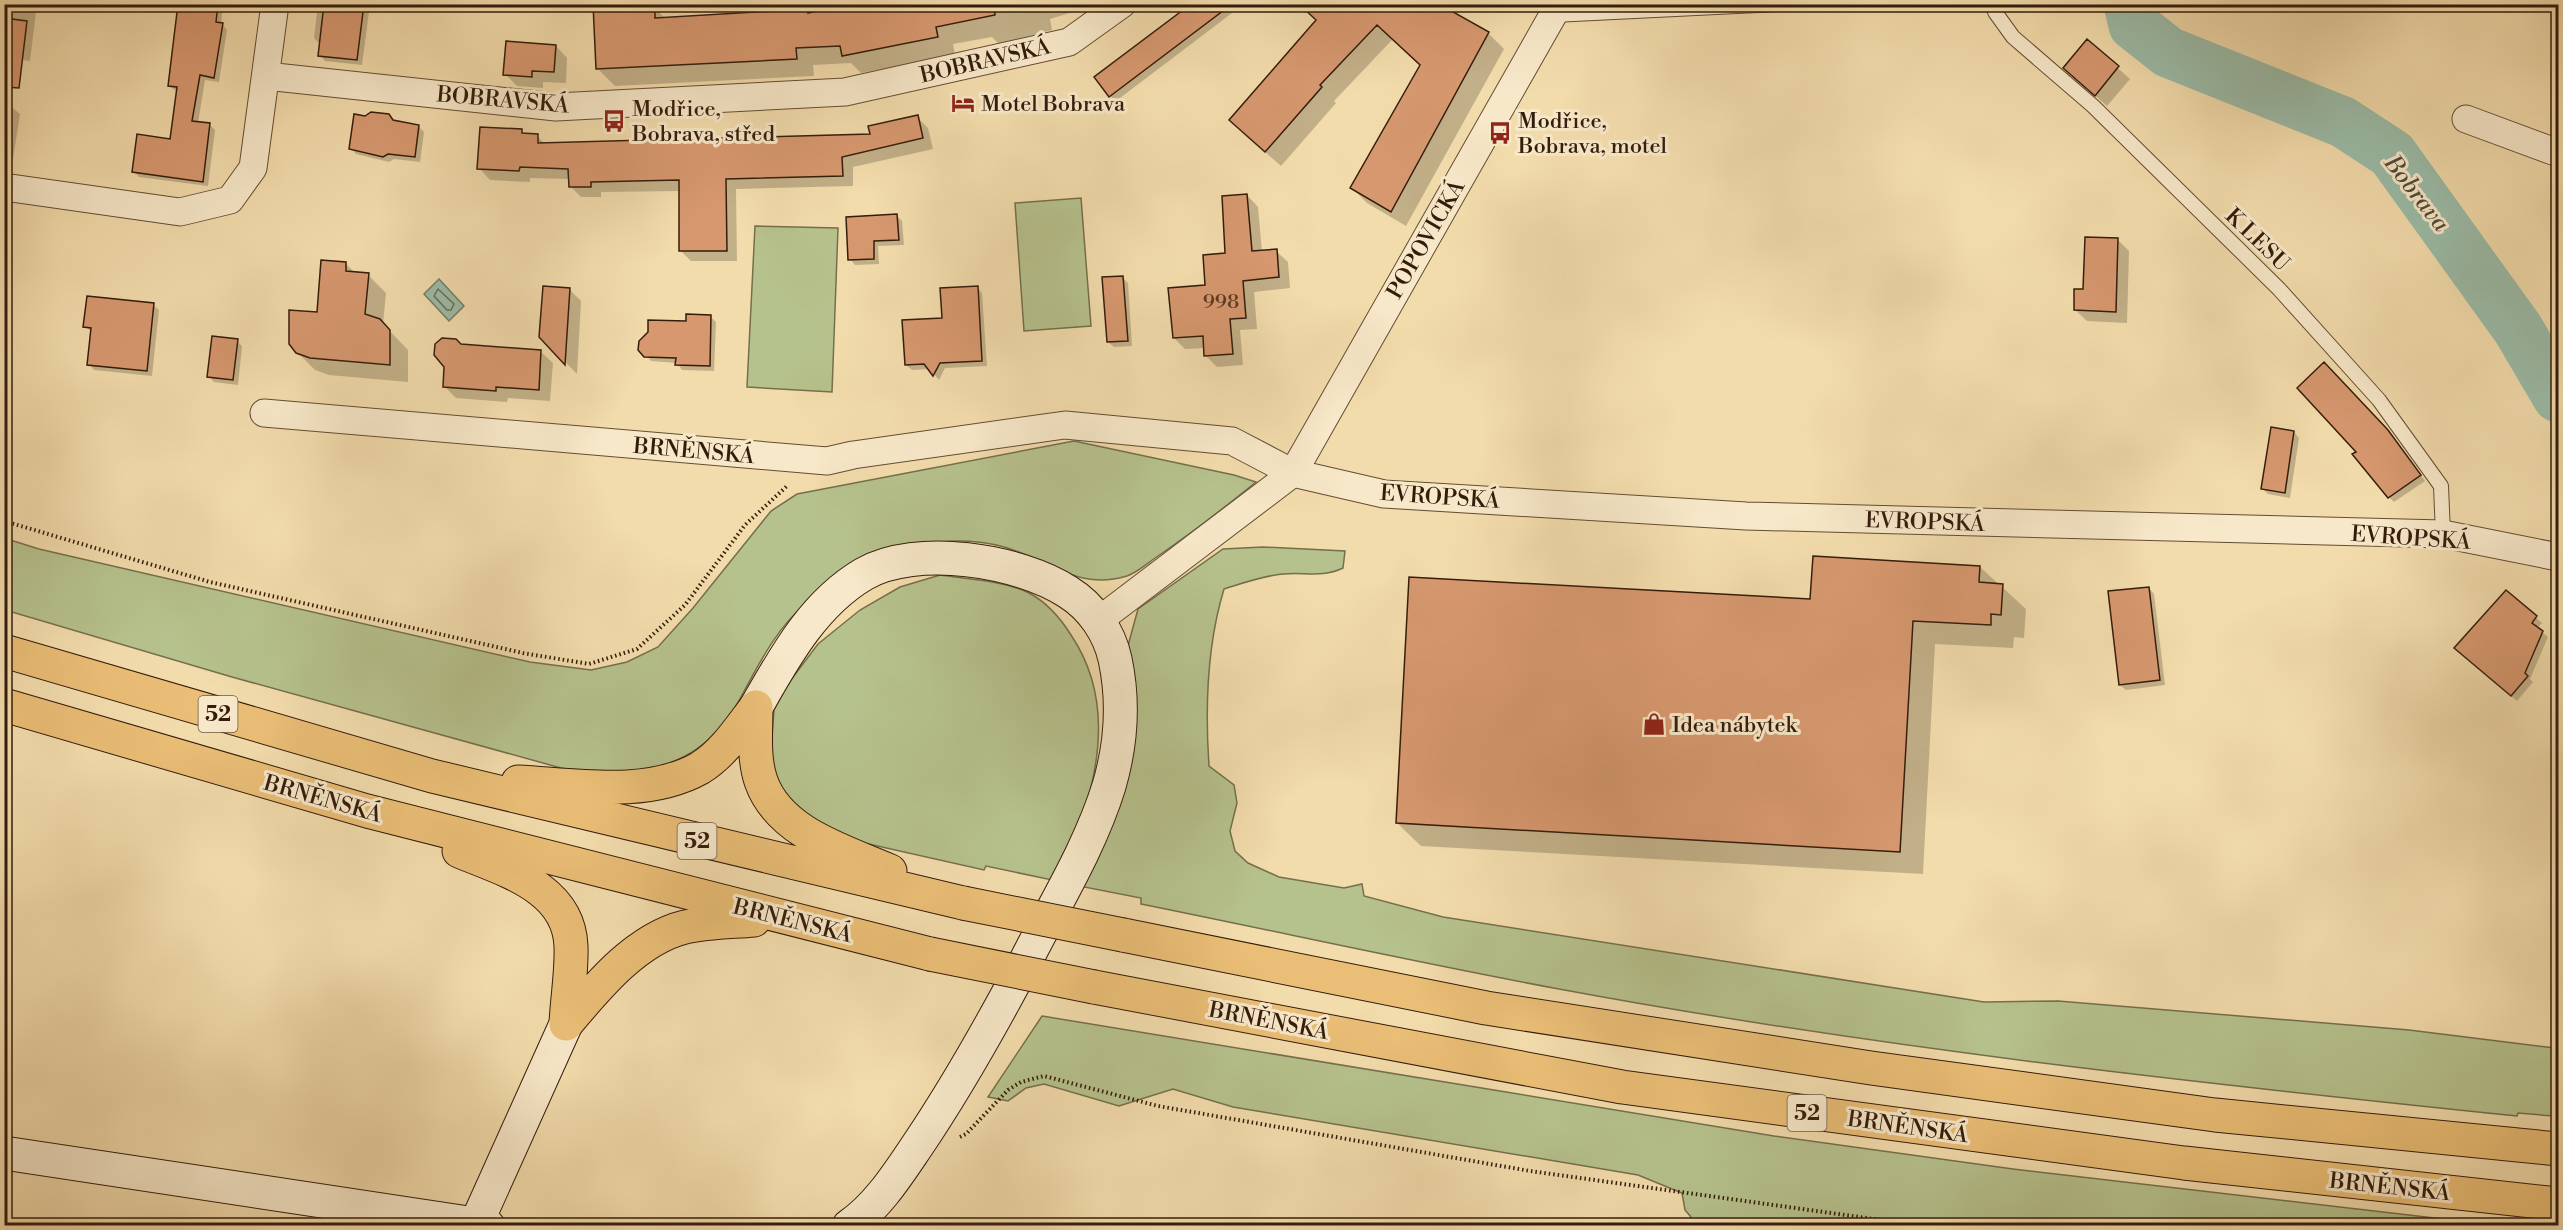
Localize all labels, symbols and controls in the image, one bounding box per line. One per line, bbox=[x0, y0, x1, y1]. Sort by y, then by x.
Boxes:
street label: BOBRAVSKÁ bbox=[916, 32, 1054, 90]
street label: BOBRAVSKÁ bbox=[435, 80, 571, 120]
hotel icon: Motel Bobrava bbox=[950, 90, 976, 116]
place label: Motel Bobrava bbox=[981, 91, 1126, 118]
place label: Modřice, Bobrava, střed bbox=[631, 96, 775, 148]
bus stop icon: Modřice, Bobrava, střed bbox=[601, 108, 627, 134]
place label: Modřice, Bobrava, motel bbox=[1517, 108, 1668, 160]
bus stop icon: Modřice, Bobrava, motel bbox=[1487, 120, 1513, 146]
water label: Bobrava bbox=[2376, 148, 2456, 239]
street label: POPOVICKÁ bbox=[1381, 174, 1472, 304]
street label: K LESU bbox=[2219, 203, 2295, 278]
house number: 998 bbox=[1203, 290, 1239, 315]
street label: BRNĚNSKÁ bbox=[631, 432, 757, 470]
street label: EVROPSKÁ bbox=[1379, 479, 1502, 515]
street label: EVROPSKÁ bbox=[1865, 506, 1986, 538]
street label: EVROPSKÁ bbox=[2350, 520, 2473, 556]
road number: 52 bbox=[198, 696, 238, 732]
shop icon: Idea nábytek bbox=[1641, 711, 1667, 737]
place label: Idea nábytek bbox=[1672, 712, 1799, 739]
street label: BRNĚNSKÁ bbox=[260, 768, 386, 829]
road number: 52 bbox=[678, 823, 716, 859]
street label: BRNĚNSKÁ bbox=[729, 892, 856, 949]
street label: BRNĚNSKÁ bbox=[1206, 995, 1332, 1046]
road number: 52 bbox=[1788, 1095, 1826, 1131]
street label: BRNĚNSKÁ bbox=[1845, 1105, 1971, 1149]
street label: BRNĚNSKÁ bbox=[2327, 1167, 2453, 1207]

